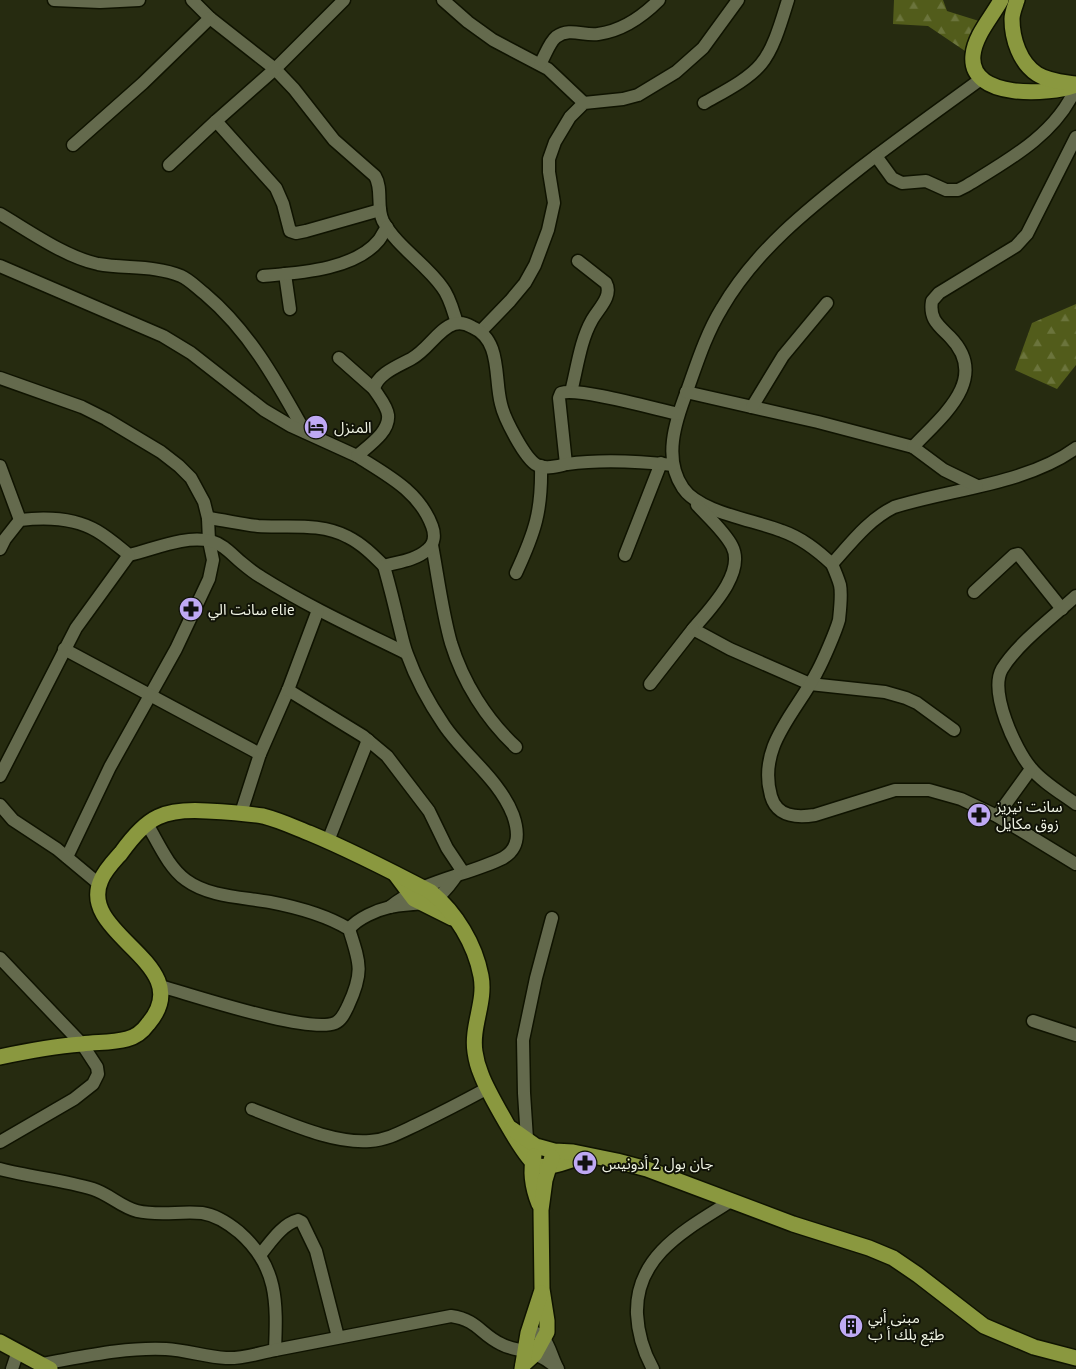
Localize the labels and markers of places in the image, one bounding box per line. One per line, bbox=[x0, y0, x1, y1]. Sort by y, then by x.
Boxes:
hotel icon: المنزل bbox=[303, 414, 329, 440]
place label: المنزل bbox=[334, 418, 372, 437]
pharmacy icon: سانت الي elie bbox=[178, 596, 204, 622]
place label: سانت الي elie bbox=[208, 600, 295, 621]
place label: سانت تيريز زوق مكايل bbox=[995, 797, 1063, 833]
pharmacy icon: سانت تيريز زوق مكايل bbox=[966, 802, 992, 828]
pharmacy icon: جان بول 2 أدونيس bbox=[572, 1150, 598, 1176]
place label: جان بول 2 أدونيس bbox=[602, 1154, 713, 1173]
place label: مبنى أبي طيّع بلك أ ب bbox=[868, 1308, 945, 1347]
building icon: مبنى أبي طيّع بلك أ ب bbox=[838, 1313, 864, 1339]

